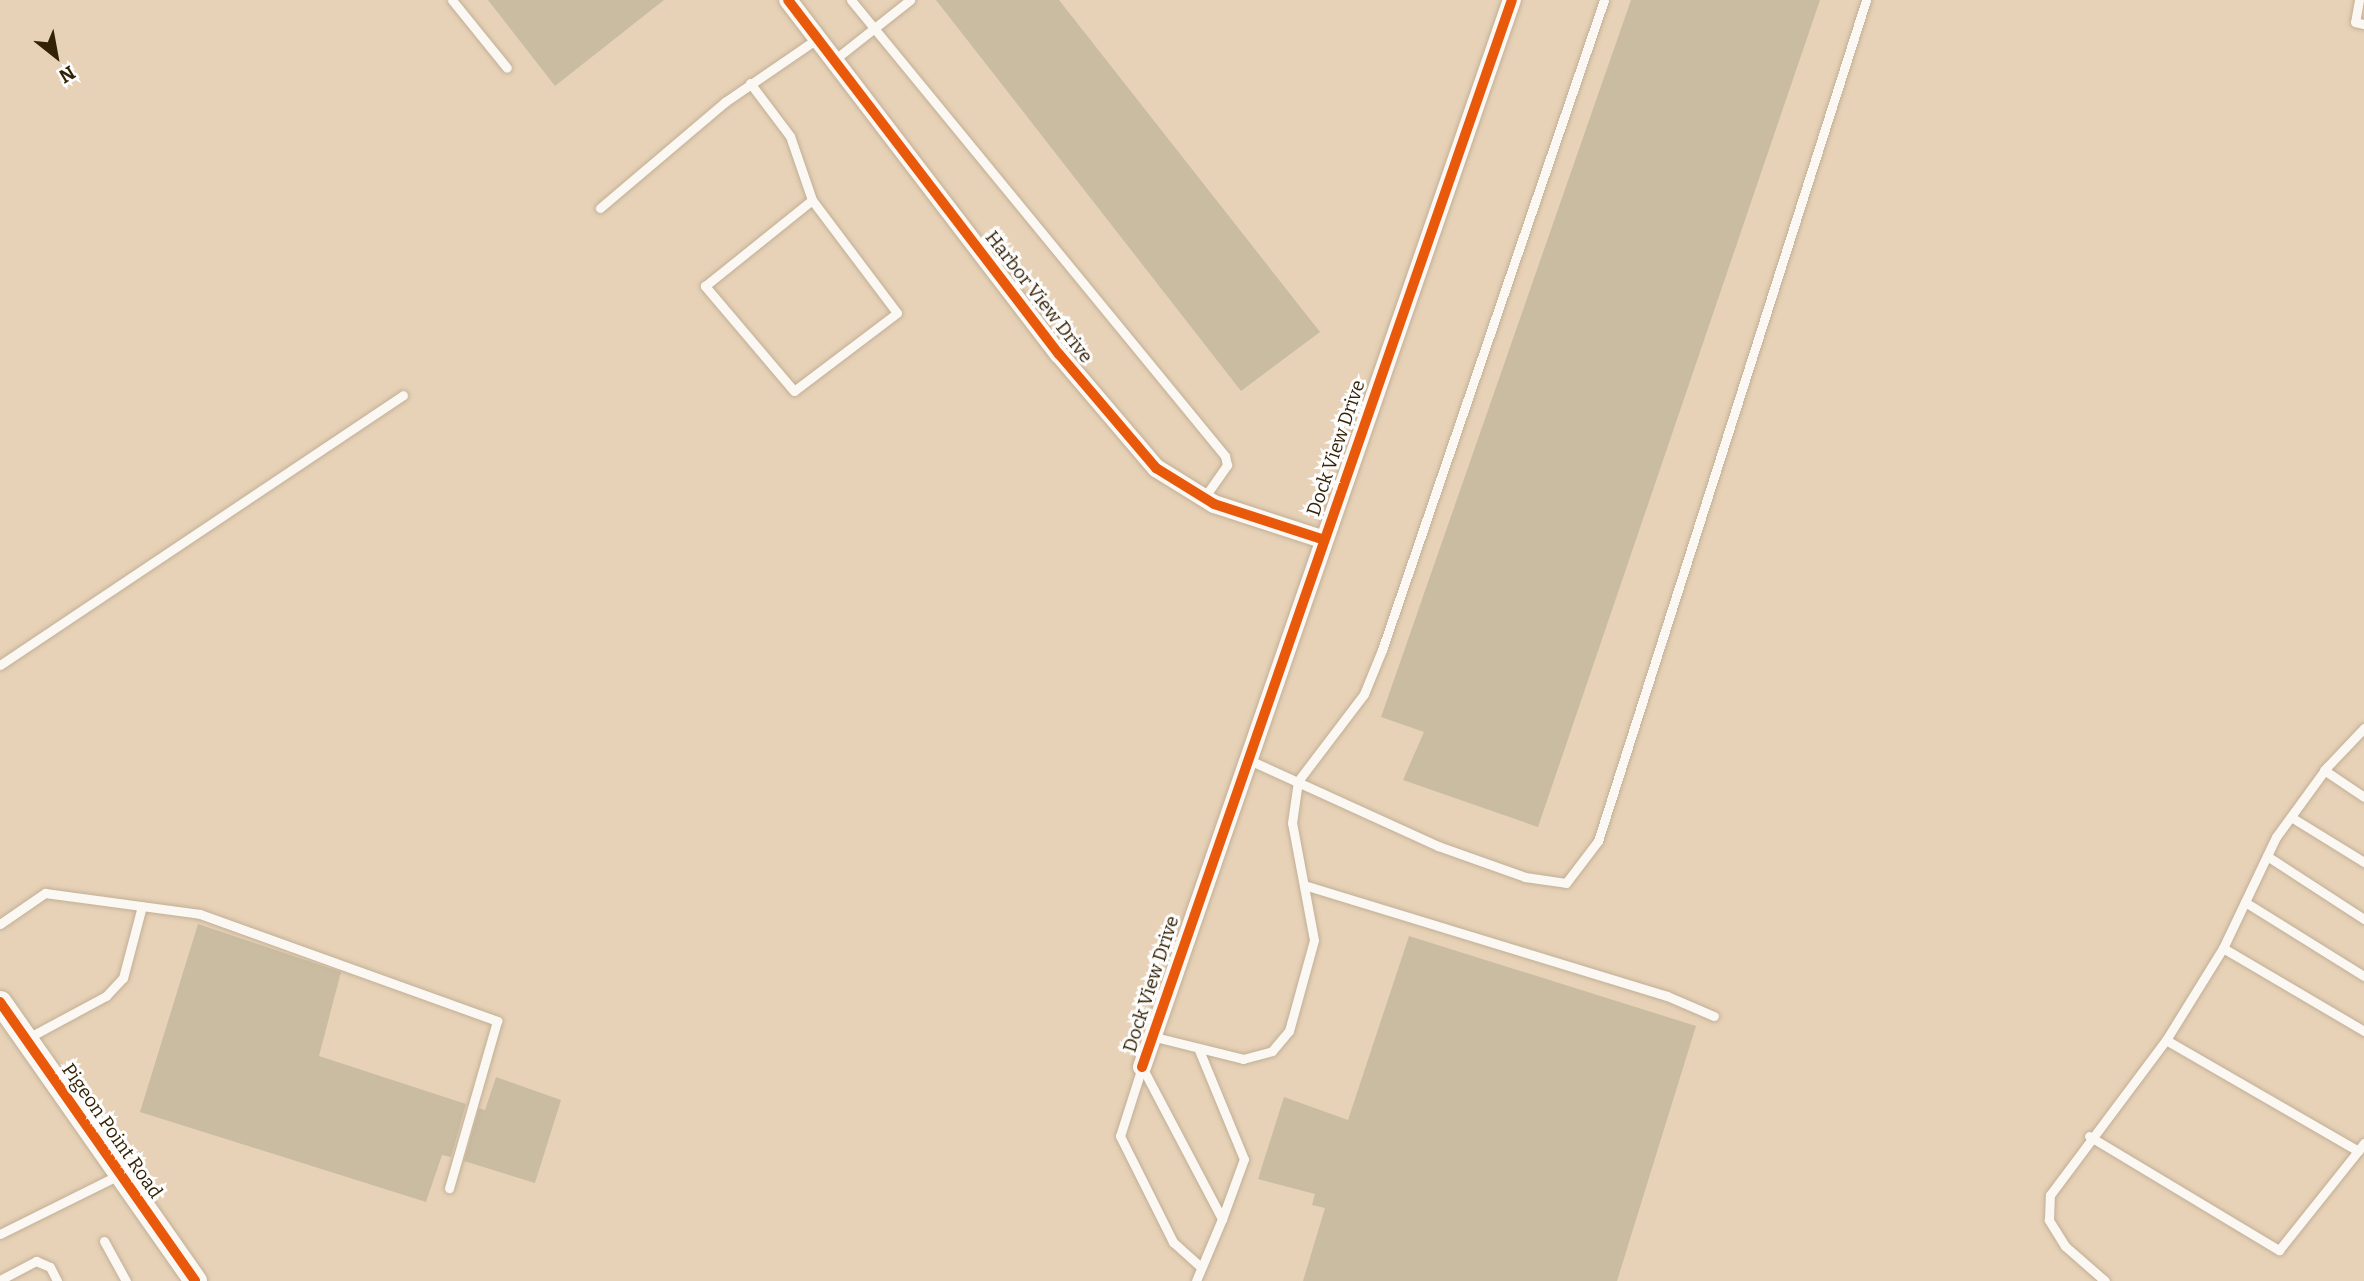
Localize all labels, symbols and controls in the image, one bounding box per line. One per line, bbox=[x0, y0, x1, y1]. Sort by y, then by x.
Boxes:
north arrow bbox=[21, 21, 91, 91]
text: N bbox=[55, 61, 79, 88]
street label: Harbor View Drive bbox=[980, 226, 1098, 368]
street label: Dock View Drive bbox=[1302, 377, 1370, 519]
street label: Dock View Drive bbox=[1118, 913, 1184, 1055]
street label: Pigeon Point Road bbox=[57, 1059, 167, 1203]

